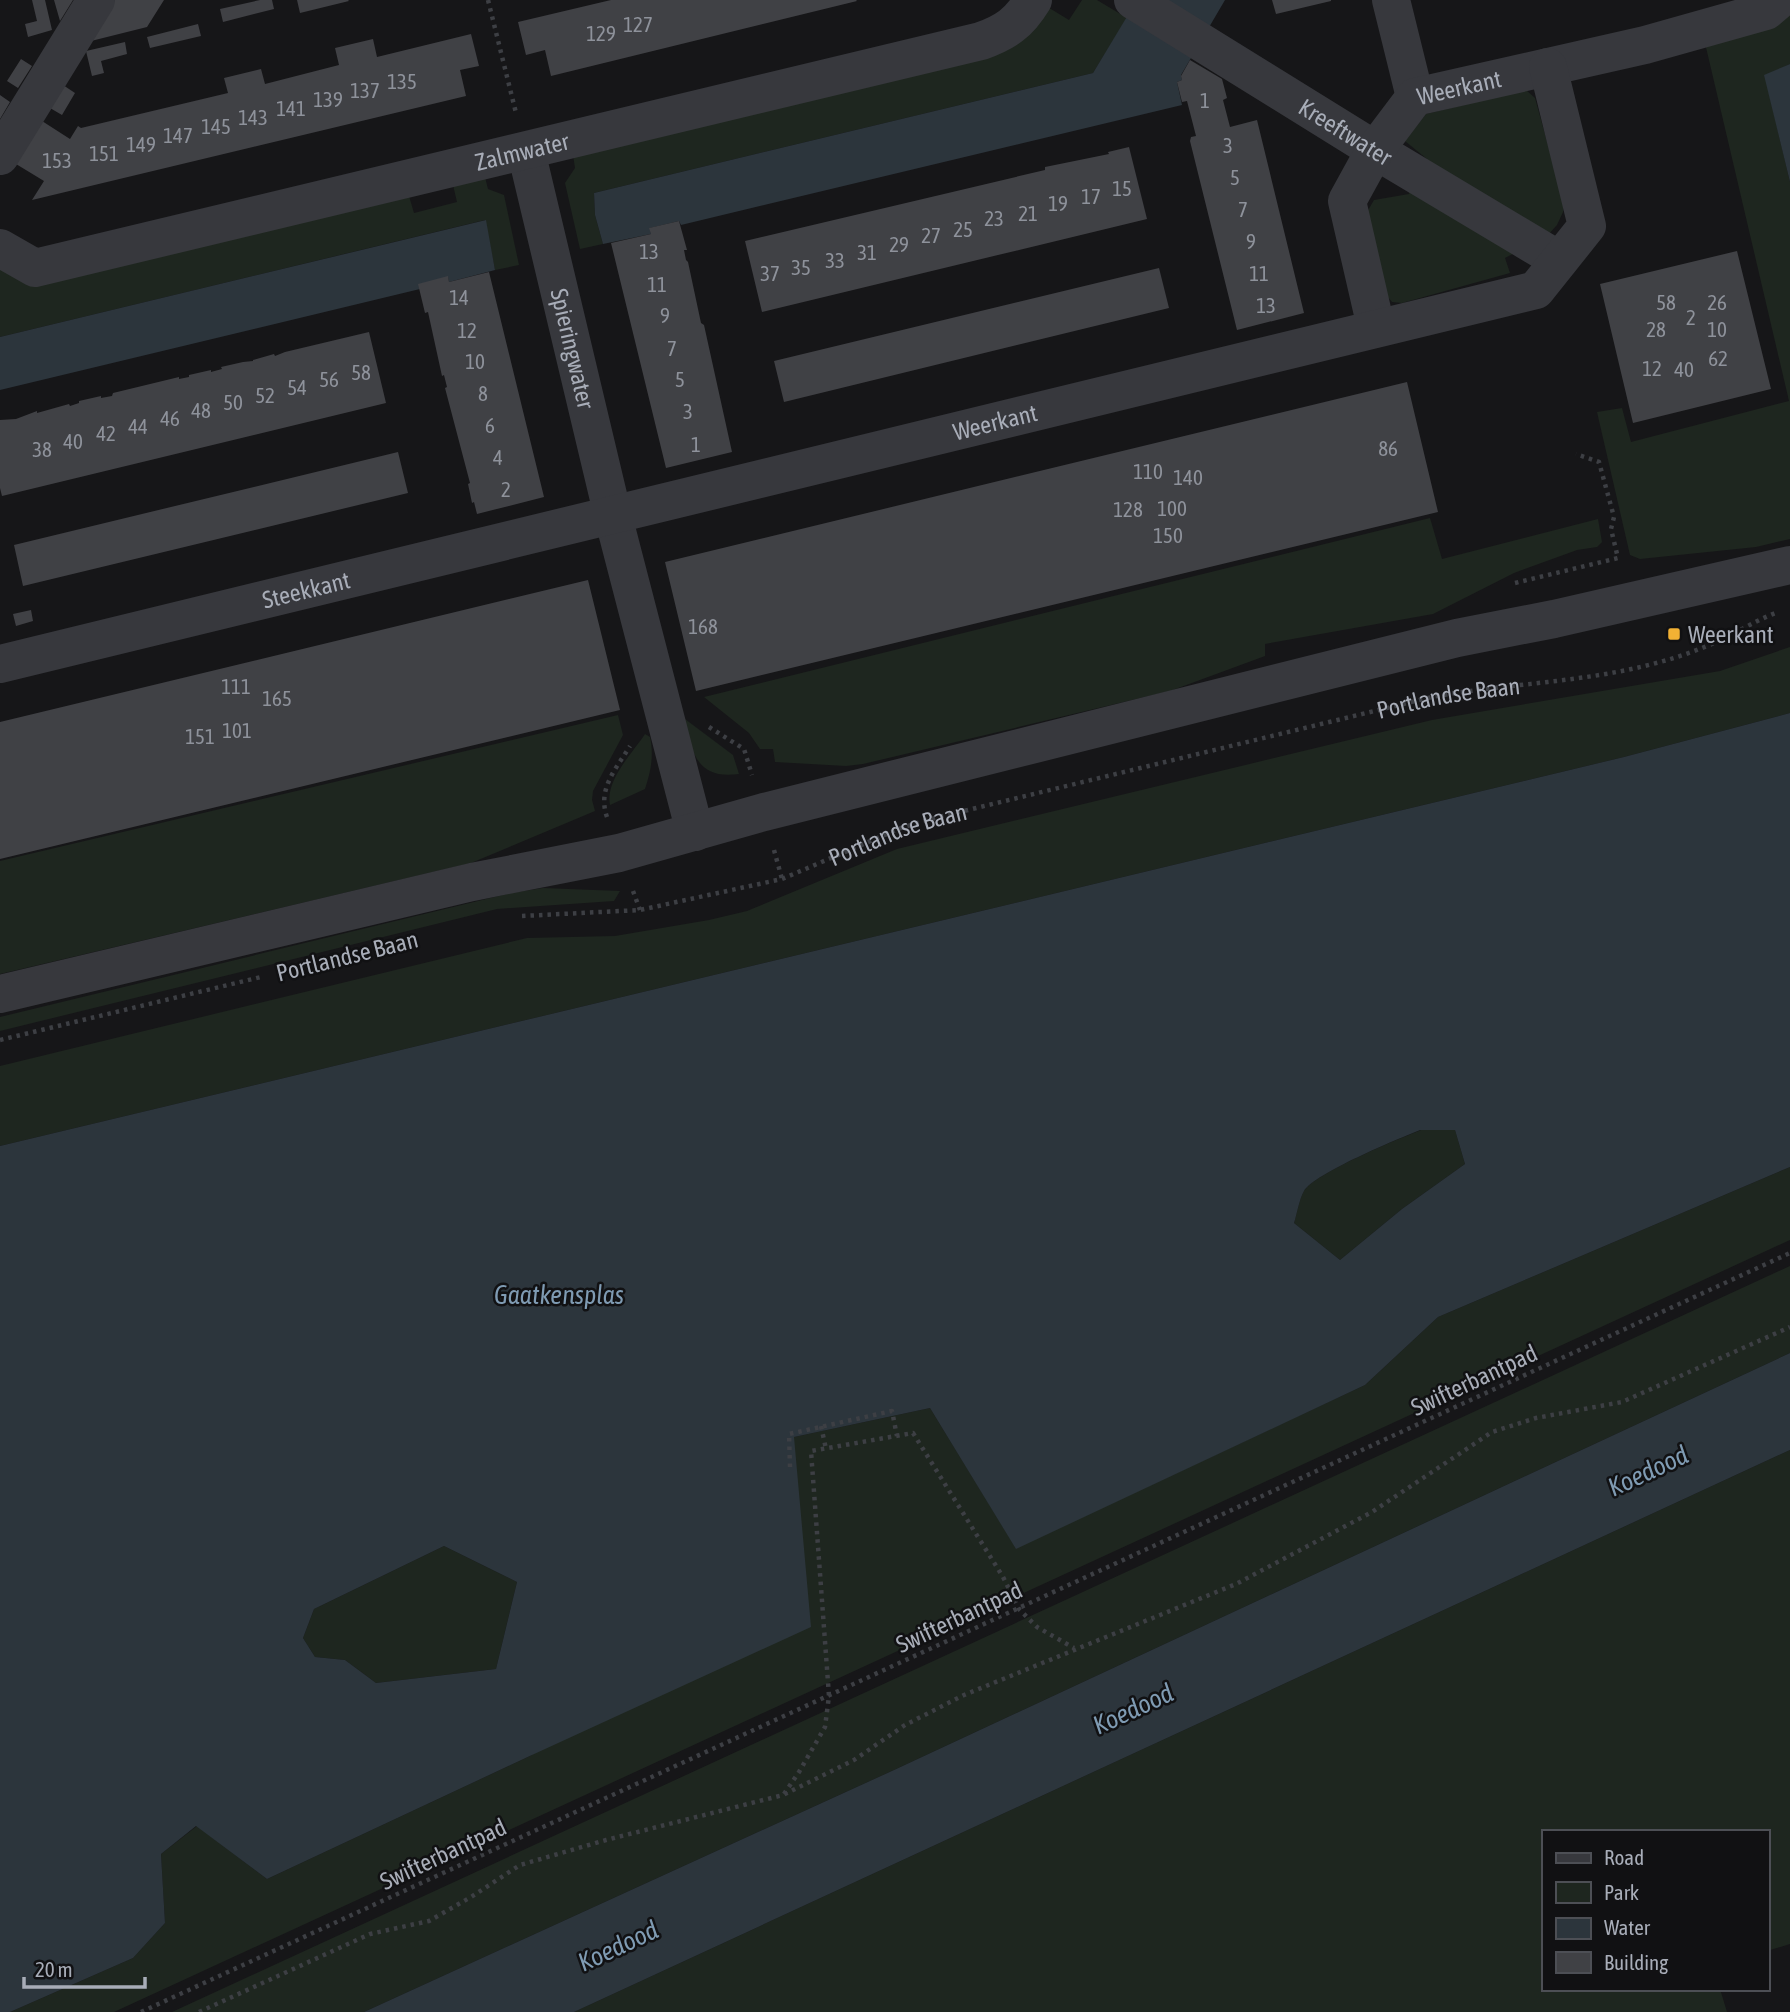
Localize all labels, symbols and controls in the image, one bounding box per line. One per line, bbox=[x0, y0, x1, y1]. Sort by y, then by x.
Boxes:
house number: 127 bbox=[623, 12, 653, 36]
house number: 129 bbox=[586, 21, 616, 45]
street label: Weerkant bbox=[1414, 64, 1504, 110]
house number: 135 bbox=[387, 69, 417, 93]
house number: 137 bbox=[350, 78, 380, 102]
house number: 139 bbox=[313, 87, 343, 111]
house number: 1 bbox=[1200, 88, 1210, 112]
street label: Kreeftwater bbox=[1294, 93, 1398, 171]
house number: 141 bbox=[276, 96, 306, 120]
house number: 143 bbox=[238, 105, 268, 129]
house number: 145 bbox=[201, 114, 231, 138]
house number: 147 bbox=[163, 123, 193, 147]
street label: Zalmwater bbox=[472, 127, 572, 175]
house number: 149 bbox=[126, 132, 156, 156]
house number: 3 bbox=[1223, 133, 1233, 157]
house number: 151 bbox=[89, 141, 119, 165]
house number: 153 bbox=[42, 148, 72, 172]
house number: 5 bbox=[1230, 165, 1240, 189]
house number: 15 bbox=[1112, 176, 1132, 200]
house number: 17 bbox=[1081, 184, 1101, 208]
house number: 19 bbox=[1048, 191, 1068, 215]
house number: 7 bbox=[1238, 197, 1248, 221]
house number: 21 bbox=[1018, 201, 1038, 225]
house number: 23 bbox=[984, 206, 1004, 230]
house number: 25 bbox=[953, 217, 973, 241]
house number: 27 bbox=[921, 223, 941, 247]
house number: 9 bbox=[1246, 229, 1256, 253]
house number: 29 bbox=[889, 232, 909, 256]
house number: 13 bbox=[639, 239, 659, 263]
house number: 31 bbox=[857, 240, 877, 264]
house number: 33 bbox=[825, 248, 845, 272]
house number: 35 bbox=[791, 255, 811, 279]
house number: 37 bbox=[760, 261, 780, 285]
house number: 11 bbox=[1249, 261, 1269, 285]
house number: 11 bbox=[647, 272, 667, 296]
house number: 14 bbox=[449, 285, 469, 309]
street label: Spieringwater bbox=[546, 286, 601, 412]
house number: 58 bbox=[1656, 290, 1676, 314]
house number: 26 bbox=[1707, 290, 1727, 314]
house number: 13 bbox=[1256, 293, 1276, 317]
house number: 9 bbox=[660, 303, 670, 327]
house number: 2 bbox=[1686, 305, 1696, 329]
house number: 28 bbox=[1646, 317, 1666, 341]
house number: 10 bbox=[1707, 317, 1727, 341]
house number: 12 bbox=[457, 318, 477, 342]
house number: 7 bbox=[667, 336, 677, 360]
house number: 62 bbox=[1708, 346, 1728, 370]
house number: 10 bbox=[465, 349, 485, 373]
house number: 12 bbox=[1642, 356, 1662, 380]
house number: 40 bbox=[1674, 357, 1694, 381]
house number: 58 bbox=[351, 360, 371, 384]
house number: 56 bbox=[319, 367, 339, 391]
house number: 5 bbox=[675, 367, 685, 391]
house number: 54 bbox=[287, 375, 307, 399]
house number: 8 bbox=[478, 381, 488, 405]
house number: 52 bbox=[255, 383, 275, 407]
house number: 50 bbox=[223, 390, 243, 414]
house number: 48 bbox=[191, 398, 211, 422]
street label: Weerkant bbox=[950, 398, 1040, 445]
house number: 3 bbox=[683, 399, 693, 423]
house number: 46 bbox=[160, 406, 180, 430]
house number: 6 bbox=[485, 413, 495, 437]
house number: 44 bbox=[128, 414, 148, 438]
house number: 42 bbox=[96, 421, 116, 445]
house number: 40 bbox=[63, 429, 83, 453]
house number: 1 bbox=[691, 432, 701, 456]
house number: 86 bbox=[1378, 436, 1398, 460]
house number: 38 bbox=[32, 437, 52, 461]
house number: 4 bbox=[493, 445, 503, 469]
house number: 110 bbox=[1133, 459, 1163, 483]
house number: 140 bbox=[1173, 465, 1203, 489]
house number: 2 bbox=[501, 477, 511, 501]
house number: 100 bbox=[1157, 496, 1187, 520]
house number: 128 bbox=[1113, 497, 1143, 521]
house number: 150 bbox=[1153, 523, 1183, 547]
street label: Steekkant bbox=[259, 566, 353, 613]
house number: 168 bbox=[688, 614, 718, 638]
place label: Weerkant bbox=[1688, 621, 1774, 648]
marker: Weerkant bbox=[1666, 626, 1682, 642]
street label: Portlandse Baan bbox=[1374, 672, 1521, 723]
house number: 111 bbox=[221, 674, 251, 698]
house number: 165 bbox=[262, 686, 292, 710]
house number: 101 bbox=[222, 718, 252, 742]
house number: 151 bbox=[185, 724, 215, 748]
street label: Portlandse Baan bbox=[824, 797, 969, 871]
street label: Portlandse Baan bbox=[273, 925, 421, 987]
water label: Gaatkensplas bbox=[494, 1280, 624, 1310]
street label: Swifterbantpad bbox=[1407, 1339, 1541, 1421]
water label: Koedood bbox=[1603, 1439, 1693, 1503]
street label: Swifterbantpad bbox=[892, 1576, 1026, 1658]
water label: Koedood bbox=[1088, 1677, 1178, 1741]
street label: Swifterbantpad bbox=[376, 1813, 510, 1895]
legend bbox=[1542, 1830, 1769, 1991]
text: Road bbox=[1604, 1845, 1644, 1869]
text: Park bbox=[1604, 1880, 1639, 1904]
water label: Koedood bbox=[573, 1914, 663, 1978]
text: Water bbox=[1604, 1915, 1651, 1939]
scale bar bbox=[24, 1946, 145, 1990]
text: Building bbox=[1604, 1950, 1668, 1974]
text: 20 m bbox=[35, 1957, 73, 1981]

